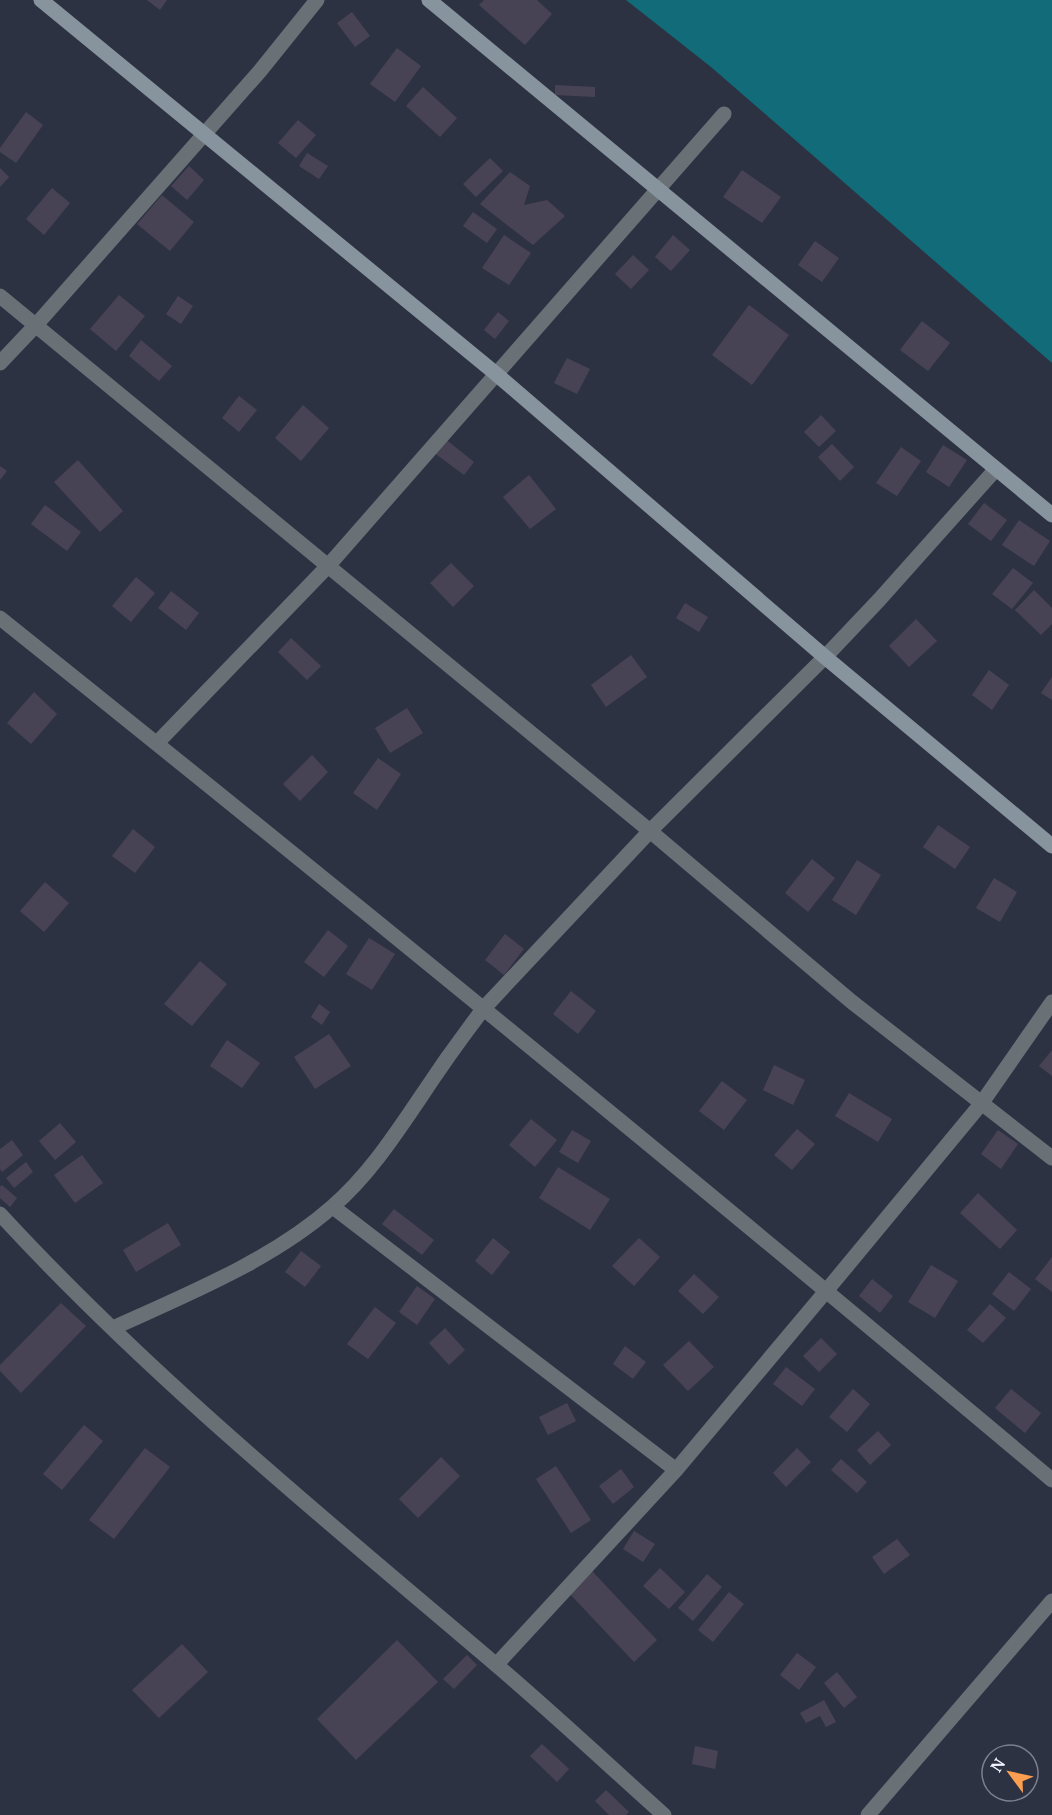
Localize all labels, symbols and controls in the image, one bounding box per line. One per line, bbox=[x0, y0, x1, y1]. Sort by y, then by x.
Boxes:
north arrow bbox=[980, 1743, 1040, 1803]
text: N bbox=[985, 1754, 1010, 1776]

